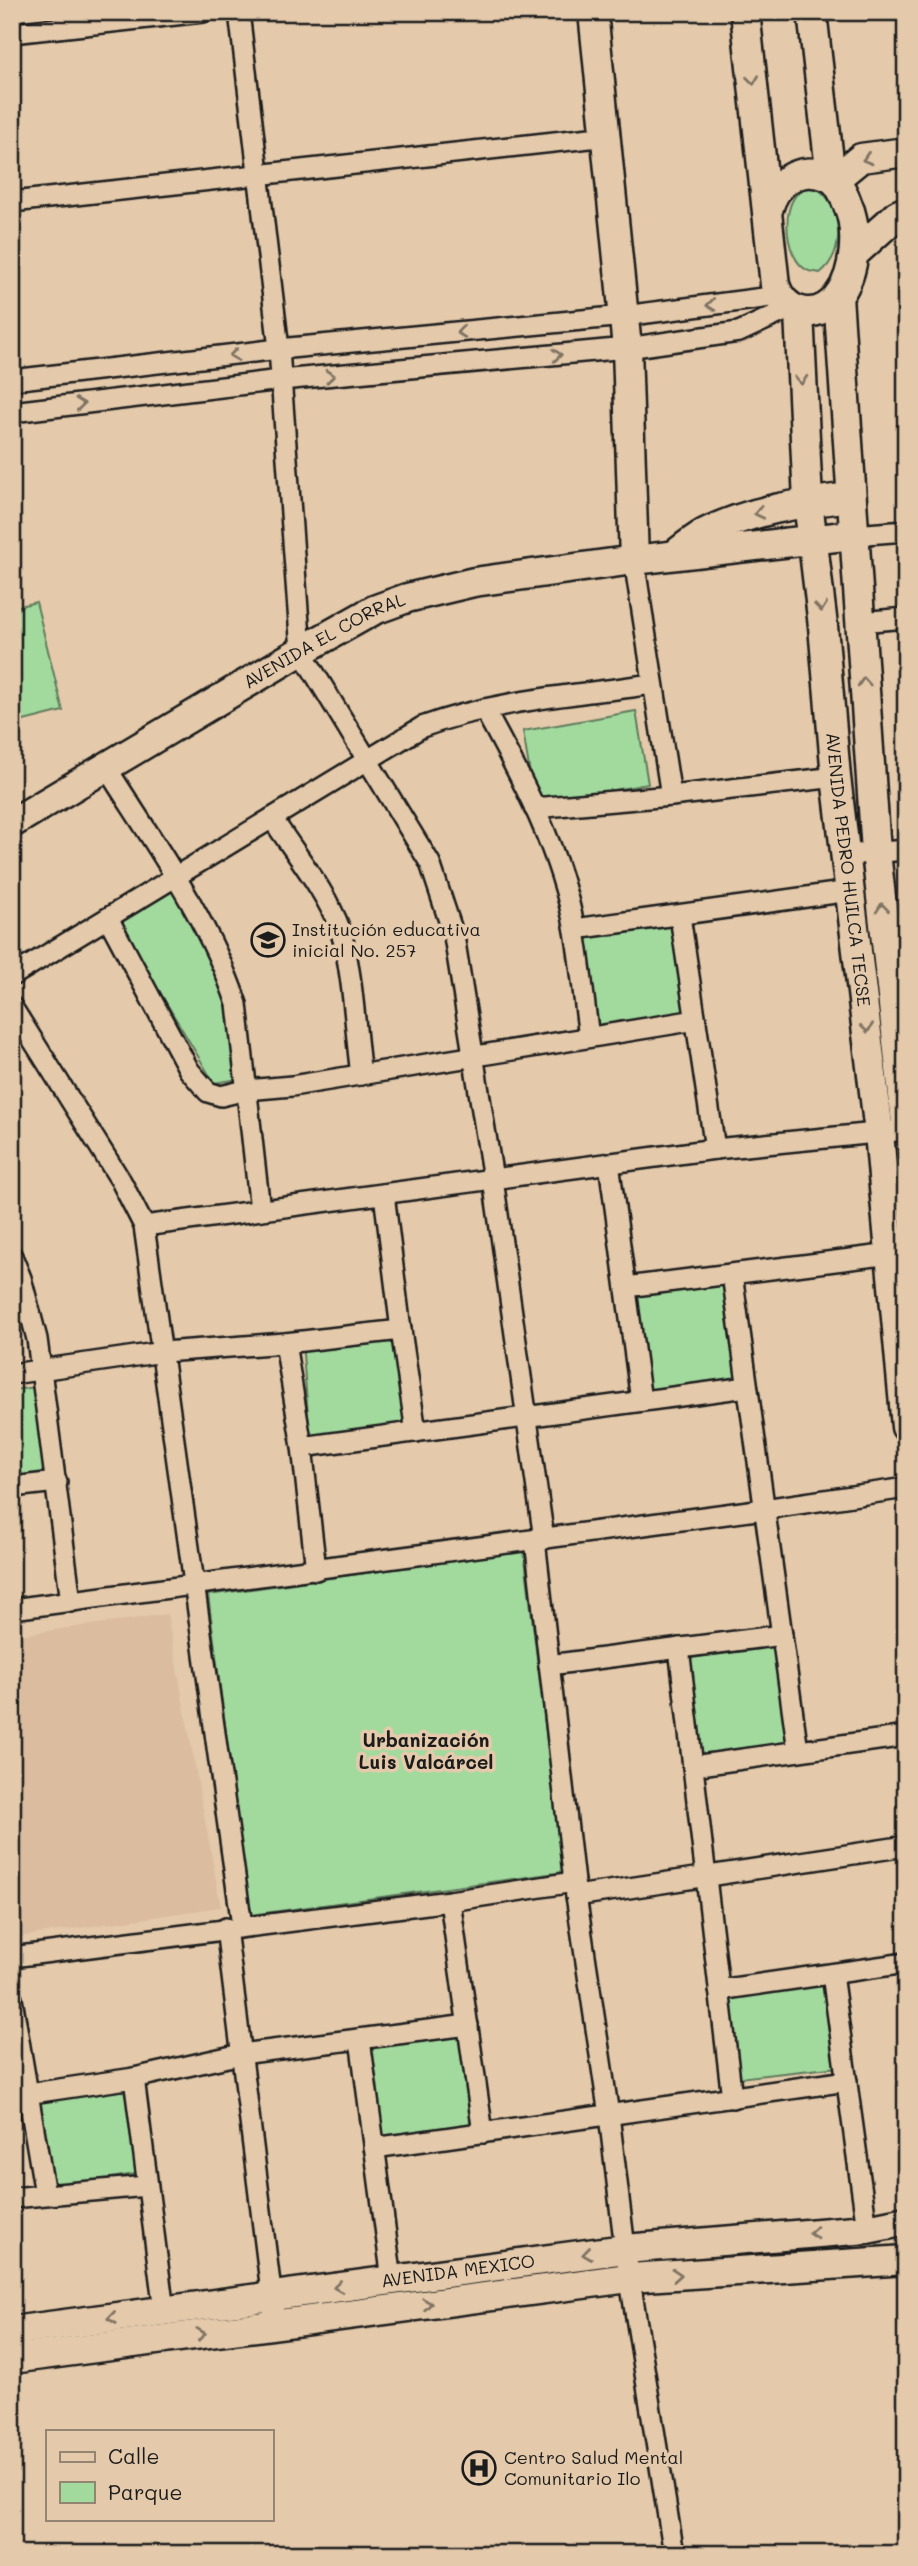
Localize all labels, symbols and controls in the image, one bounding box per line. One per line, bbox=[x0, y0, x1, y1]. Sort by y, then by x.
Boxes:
one-way arrow bbox=[745, 74, 760, 86]
one-way arrow bbox=[861, 151, 874, 166]
one-way arrow bbox=[705, 298, 717, 313]
one-way arrow bbox=[455, 324, 466, 339]
one-way arrow bbox=[228, 347, 240, 362]
one-way arrow bbox=[551, 347, 563, 362]
one-way arrow bbox=[325, 369, 336, 384]
one-way arrow bbox=[794, 375, 809, 386]
one-way arrow bbox=[74, 396, 86, 411]
one-way arrow bbox=[753, 505, 765, 520]
street label: AVENIDA EL CORRAL bbox=[239, 586, 409, 694]
one-way arrow bbox=[813, 601, 828, 613]
one-way arrow bbox=[857, 676, 872, 687]
street label: AVENIDA PEDRO HUILCA TECSE bbox=[821, 731, 877, 1008]
one-way arrow bbox=[875, 903, 890, 914]
place label: Institución educativa inicial No. 257 bbox=[292, 917, 481, 962]
school or university icon: Institución educativa inicial No. 257 bbox=[249, 921, 287, 959]
one-way arrow bbox=[859, 1022, 874, 1034]
district label: Urbanización Luis Valcárcel bbox=[359, 1727, 493, 1774]
one-way arrow bbox=[808, 2225, 819, 2240]
one-way arrow bbox=[582, 2246, 593, 2261]
street label: AVENIDA MEXICO bbox=[379, 2248, 536, 2293]
one-way arrow bbox=[672, 2267, 683, 2282]
one-way arrow bbox=[332, 2280, 344, 2295]
one-way arrow bbox=[421, 2297, 433, 2312]
one-way arrow bbox=[106, 2310, 118, 2325]
one-way arrow bbox=[196, 2326, 207, 2341]
legend bbox=[46, 2430, 273, 2520]
text: Calle bbox=[108, 2442, 160, 2469]
place label: Centro Salud Mental Comunitario Ilo bbox=[504, 2445, 683, 2490]
hospital icon: Centro Salud Mental Comunitario Ilo bbox=[460, 2449, 498, 2487]
text: Parque bbox=[108, 2478, 182, 2505]

